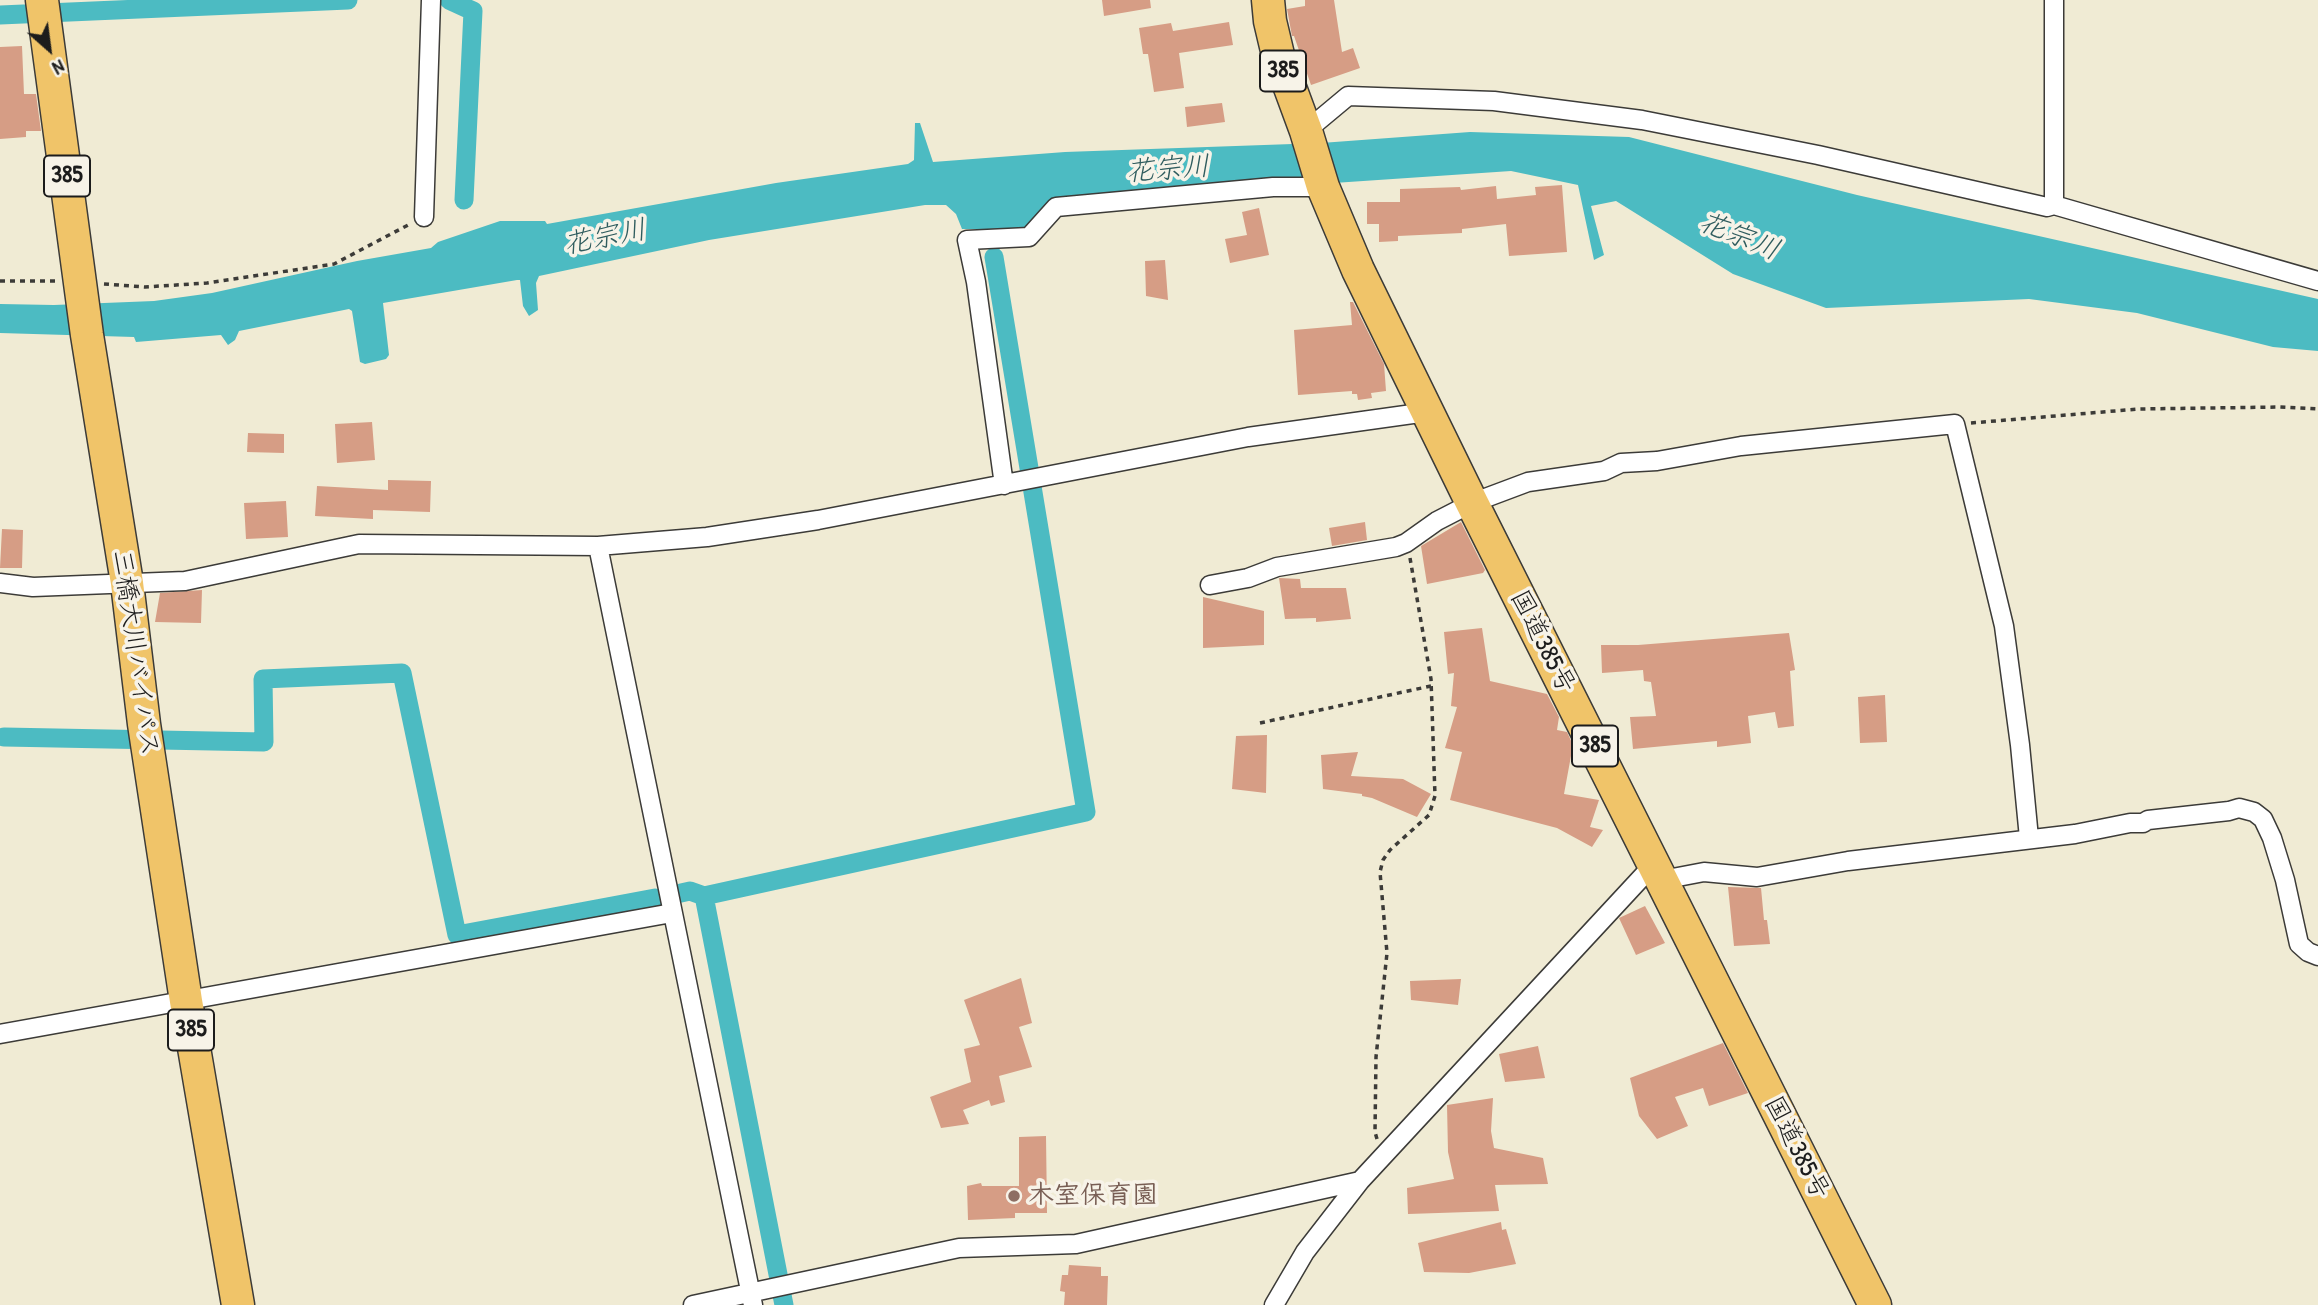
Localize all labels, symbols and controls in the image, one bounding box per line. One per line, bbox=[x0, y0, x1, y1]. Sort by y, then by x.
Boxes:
north arrow bbox=[14, 14, 84, 84]
road number: 385 bbox=[1260, 50, 1306, 92]
text: N bbox=[48, 54, 69, 81]
water label: 花宗川 bbox=[1125, 150, 1211, 190]
road number: 385 bbox=[44, 156, 90, 196]
water label: 花宗川 bbox=[1694, 206, 1784, 268]
water label: 花宗川 bbox=[561, 213, 649, 263]
street label: 三橋大川バイパス bbox=[105, 548, 165, 758]
street label: 国道385号 bbox=[1503, 585, 1581, 699]
road number: 385 bbox=[1572, 726, 1618, 766]
road number: 385 bbox=[168, 1010, 214, 1050]
street label: 国道385号 bbox=[1757, 1091, 1835, 1205]
place label: 木室保育園 bbox=[1028, 1180, 1158, 1212]
marker: 木室保育園 bbox=[1006, 1188, 1022, 1204]

